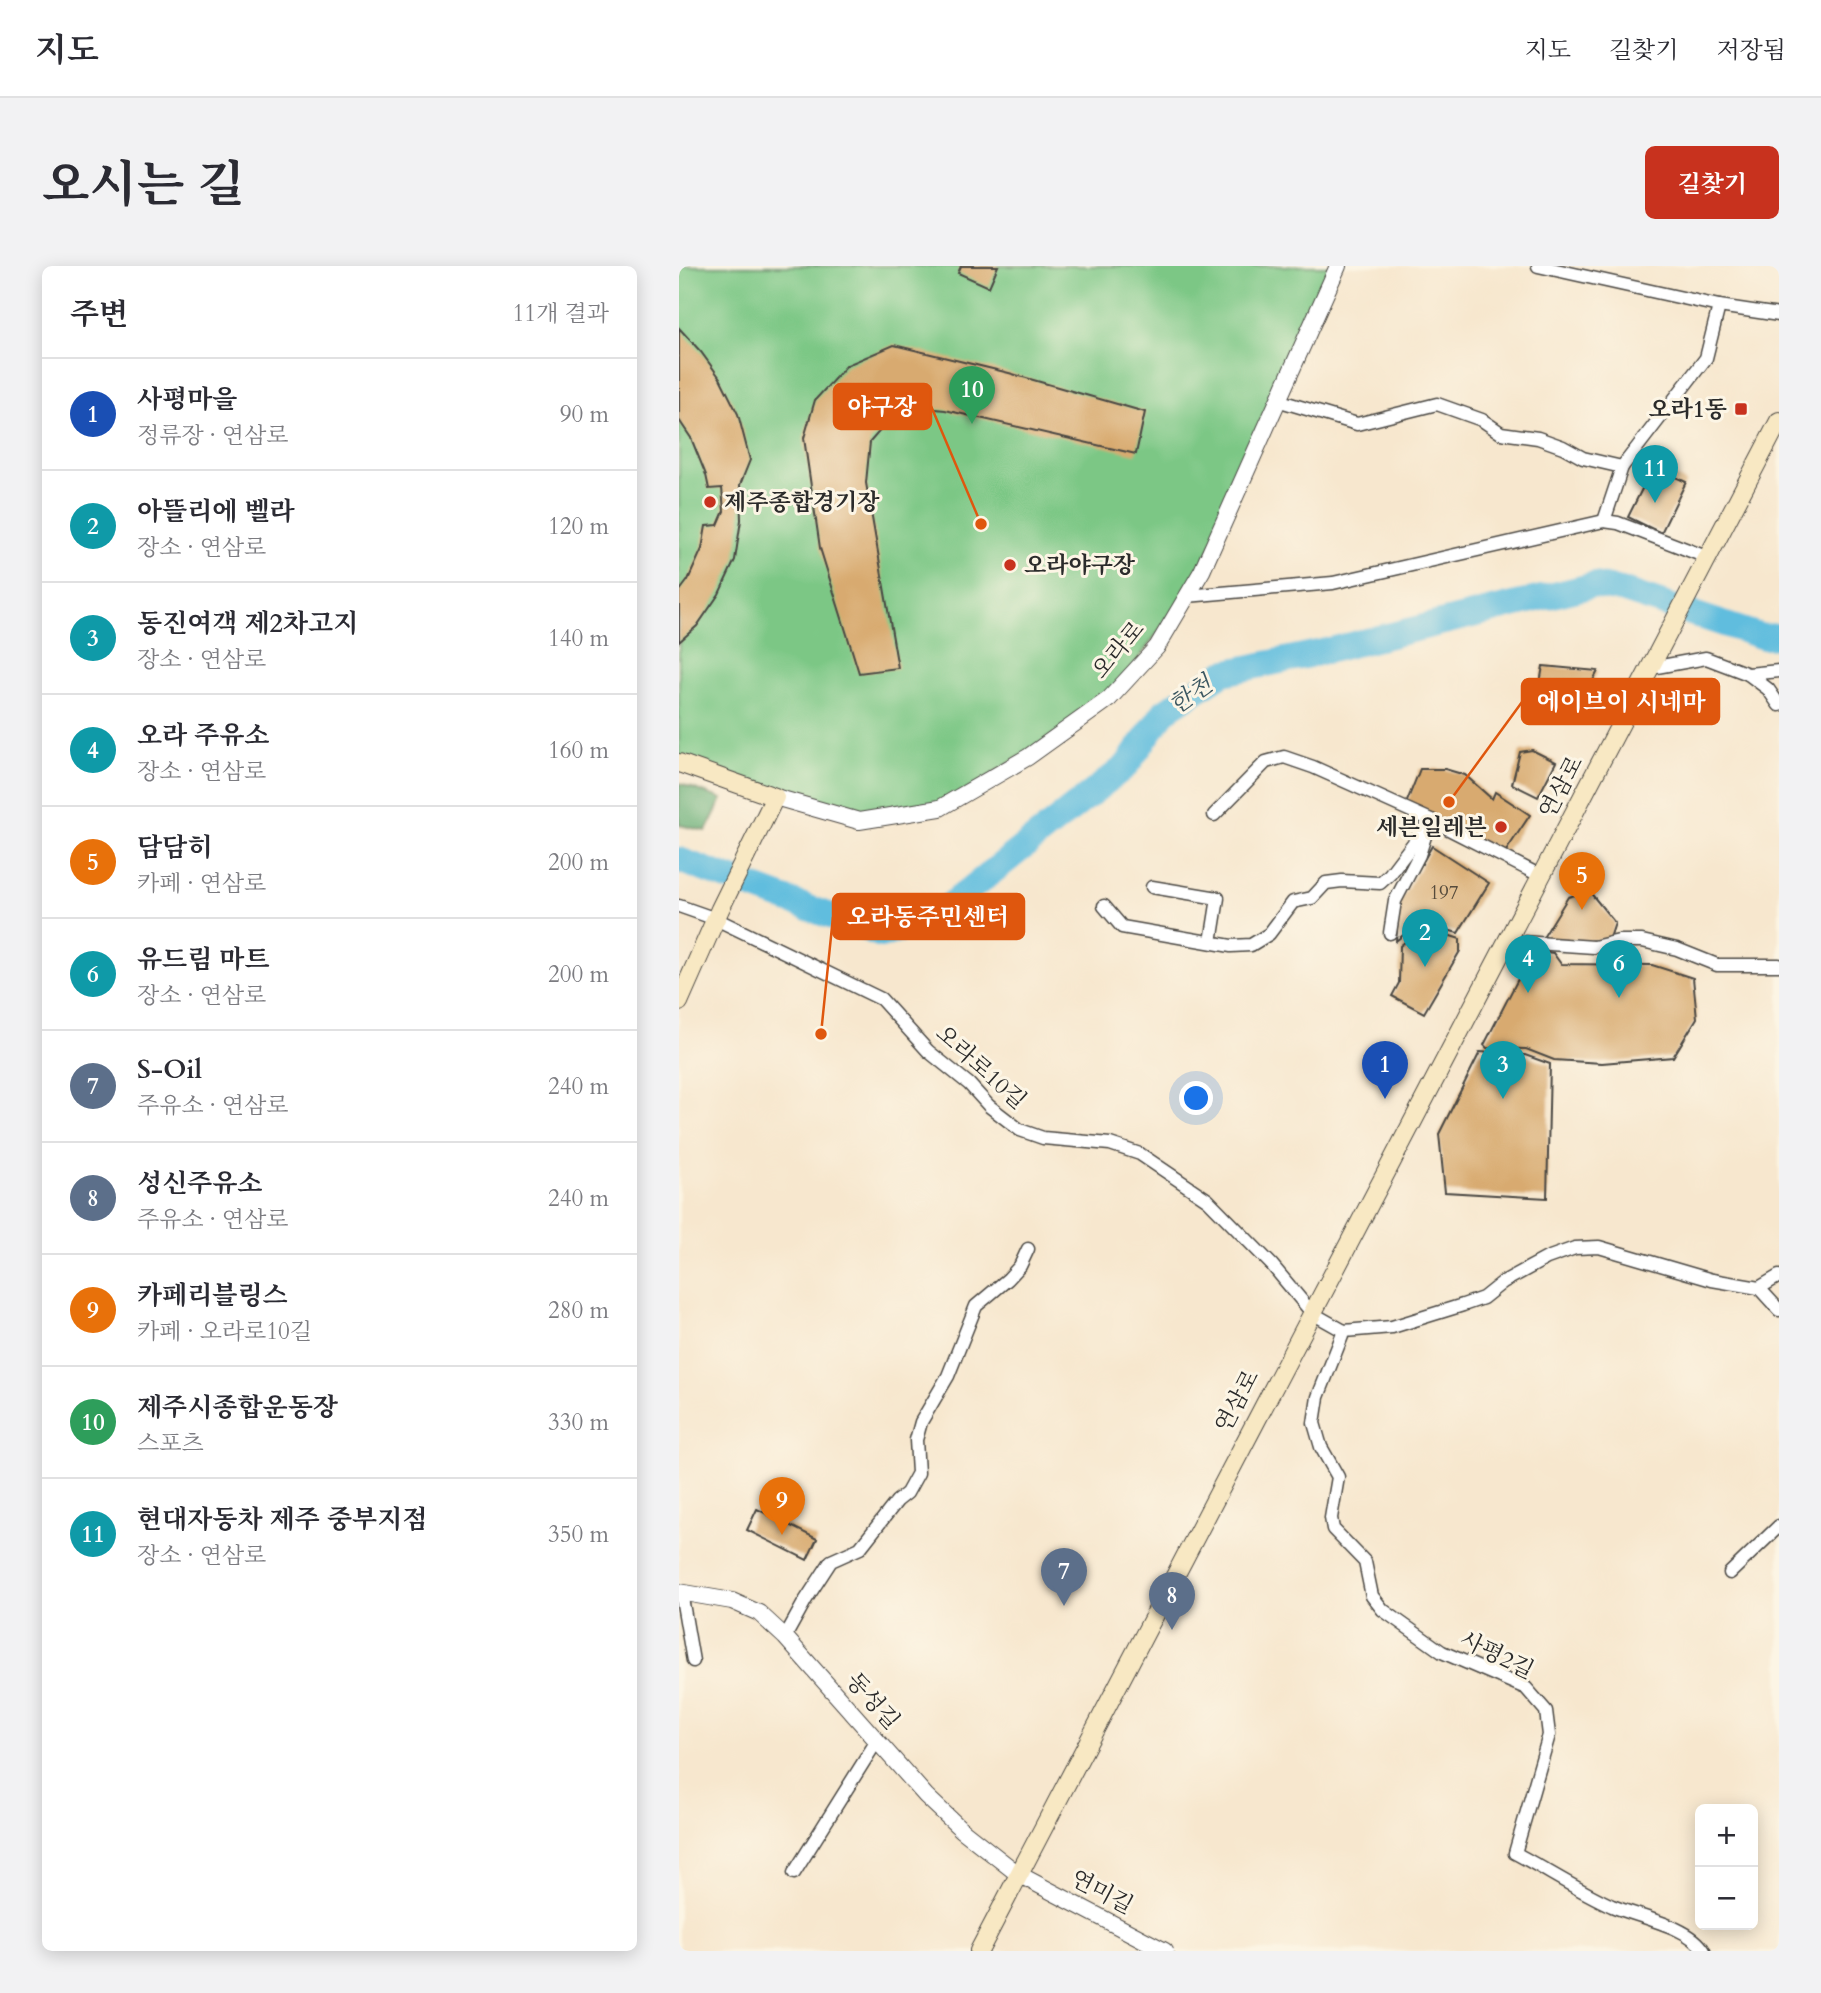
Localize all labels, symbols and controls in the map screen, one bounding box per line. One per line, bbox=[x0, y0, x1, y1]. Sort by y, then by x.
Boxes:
text: 지도 bbox=[35, 28, 99, 73]
text: 지도 bbox=[1525, 34, 1571, 67]
text: 길찾기 bbox=[1609, 34, 1678, 67]
text: 저장됨 bbox=[1716, 34, 1786, 67]
button: 길찾기 bbox=[1645, 146, 1779, 219]
text: 오시는 길 bbox=[42, 152, 245, 219]
text: 주변 bbox=[70, 294, 128, 335]
text: 11개 결과 bbox=[513, 298, 609, 329]
pin: 10 bbox=[949, 366, 995, 424]
text: 사평마을 bbox=[137, 382, 237, 417]
callout: 야구장 bbox=[834, 384, 931, 429]
text: 야구장 bbox=[847, 391, 918, 424]
place label: 오라1동 bbox=[1649, 394, 1727, 425]
text: 1 bbox=[87, 399, 99, 430]
text: 90 m bbox=[560, 399, 609, 430]
marker: 오라1동 bbox=[1733, 401, 1749, 417]
text: 정류장 · 연삼로 bbox=[137, 420, 289, 451]
pin: 11 bbox=[1632, 445, 1678, 503]
place label: 제주종합경기장 bbox=[724, 487, 880, 518]
text: 아뜰리에 벨라 bbox=[137, 494, 295, 529]
marker: 제주종합경기장 bbox=[702, 494, 718, 510]
text: 2 bbox=[87, 511, 99, 542]
text: 120 m bbox=[548, 511, 609, 542]
text: 장소 · 연삼로 bbox=[137, 532, 266, 563]
place label: 오라야구장 bbox=[1024, 550, 1136, 581]
marker: 오라야구장 bbox=[1002, 557, 1018, 573]
text: 동진여객 제2차고지 bbox=[137, 606, 358, 641]
street label: 오라로 bbox=[1085, 615, 1151, 685]
text: 3 bbox=[87, 623, 99, 654]
text: 140 m bbox=[548, 623, 609, 654]
text: 장소 · 연삼로 bbox=[137, 644, 266, 675]
water label: 한천 bbox=[1163, 667, 1221, 722]
callout: 에이브이 시네마 bbox=[1522, 679, 1719, 724]
text: 에이브이 시네마 bbox=[1537, 686, 1706, 719]
text: 오라 주유소 bbox=[137, 718, 270, 753]
text: 4 bbox=[87, 735, 99, 766]
text: 160 m bbox=[548, 735, 609, 766]
street label: 연삼로 bbox=[1532, 750, 1590, 824]
text: 장소 · 연삼로 bbox=[137, 756, 266, 787]
place label: 세븐일레븐 bbox=[1376, 812, 1487, 843]
marker: 세븐일레븐 bbox=[1493, 819, 1509, 835]
text: 담담히 bbox=[137, 830, 212, 865]
text: 5 bbox=[87, 847, 99, 878]
text: 200 m bbox=[548, 847, 609, 878]
pin: 5 bbox=[1559, 852, 1605, 910]
text: 카페 · 연삼로 bbox=[137, 868, 266, 899]
house number: 197 bbox=[1429, 880, 1459, 906]
callout: 오라동주민센터 bbox=[833, 894, 1024, 939]
text: 오라동주민센터 bbox=[847, 901, 1009, 934]
pin: 2 bbox=[1402, 909, 1448, 967]
pin: 4 bbox=[1505, 935, 1551, 993]
pin: 6 bbox=[1596, 940, 1642, 998]
text: 유드림 마트 bbox=[137, 942, 270, 977]
text: 6 bbox=[87, 959, 99, 990]
text: 200 m bbox=[548, 959, 609, 990]
text: 장소 · 연삼로 bbox=[137, 980, 266, 1011]
street label: 오라로10길 bbox=[929, 1018, 1033, 1116]
pin: 1 bbox=[1362, 1041, 1408, 1099]
pin: 3 bbox=[1480, 1041, 1526, 1099]
text: S-Oil bbox=[137, 1052, 202, 1087]
text: 7 bbox=[87, 1071, 99, 1102]
text: 240 m bbox=[548, 1071, 609, 1102]
your location bbox=[1179, 1081, 1213, 1115]
text: 주유소 · 연삼로 bbox=[137, 1090, 289, 1121]
text: 성신주유소 bbox=[137, 1166, 263, 1201]
text: 8 bbox=[87, 1183, 99, 1214]
text: 240 m bbox=[548, 1183, 609, 1214]
text: 주유소 · 연삼로 bbox=[137, 1204, 289, 1235]
text: 카페리블링스 bbox=[137, 1278, 288, 1313]
text: 9 bbox=[87, 1295, 99, 1326]
text: 280 m bbox=[548, 1295, 609, 1326]
text: 카페 · 오라로10길 bbox=[137, 1316, 312, 1347]
street label: 연삼로 bbox=[1208, 1364, 1266, 1438]
text: 제주시종합운동장 bbox=[137, 1390, 338, 1425]
text: 10 bbox=[81, 1407, 105, 1438]
text: 330 m bbox=[548, 1407, 609, 1438]
text: 스포츠 bbox=[137, 1428, 204, 1459]
pin: 9 bbox=[759, 1477, 805, 1535]
text: 현대자동차 제주 중부지점 bbox=[137, 1502, 427, 1537]
text: 11 bbox=[81, 1519, 105, 1550]
text: 350 m bbox=[548, 1519, 609, 1550]
text: 장소 · 연삼로 bbox=[137, 1540, 266, 1571]
pin: 7 bbox=[1041, 1548, 1087, 1606]
pin: 8 bbox=[1149, 1572, 1195, 1630]
street label: 사평2길 bbox=[1455, 1624, 1539, 1686]
street label: 동성길 bbox=[839, 1666, 907, 1736]
map controls bbox=[1695, 1804, 1758, 1930]
button: + bbox=[1695, 1804, 1758, 1867]
street label: 연미길 bbox=[1065, 1863, 1139, 1921]
button: − bbox=[1695, 1867, 1758, 1930]

